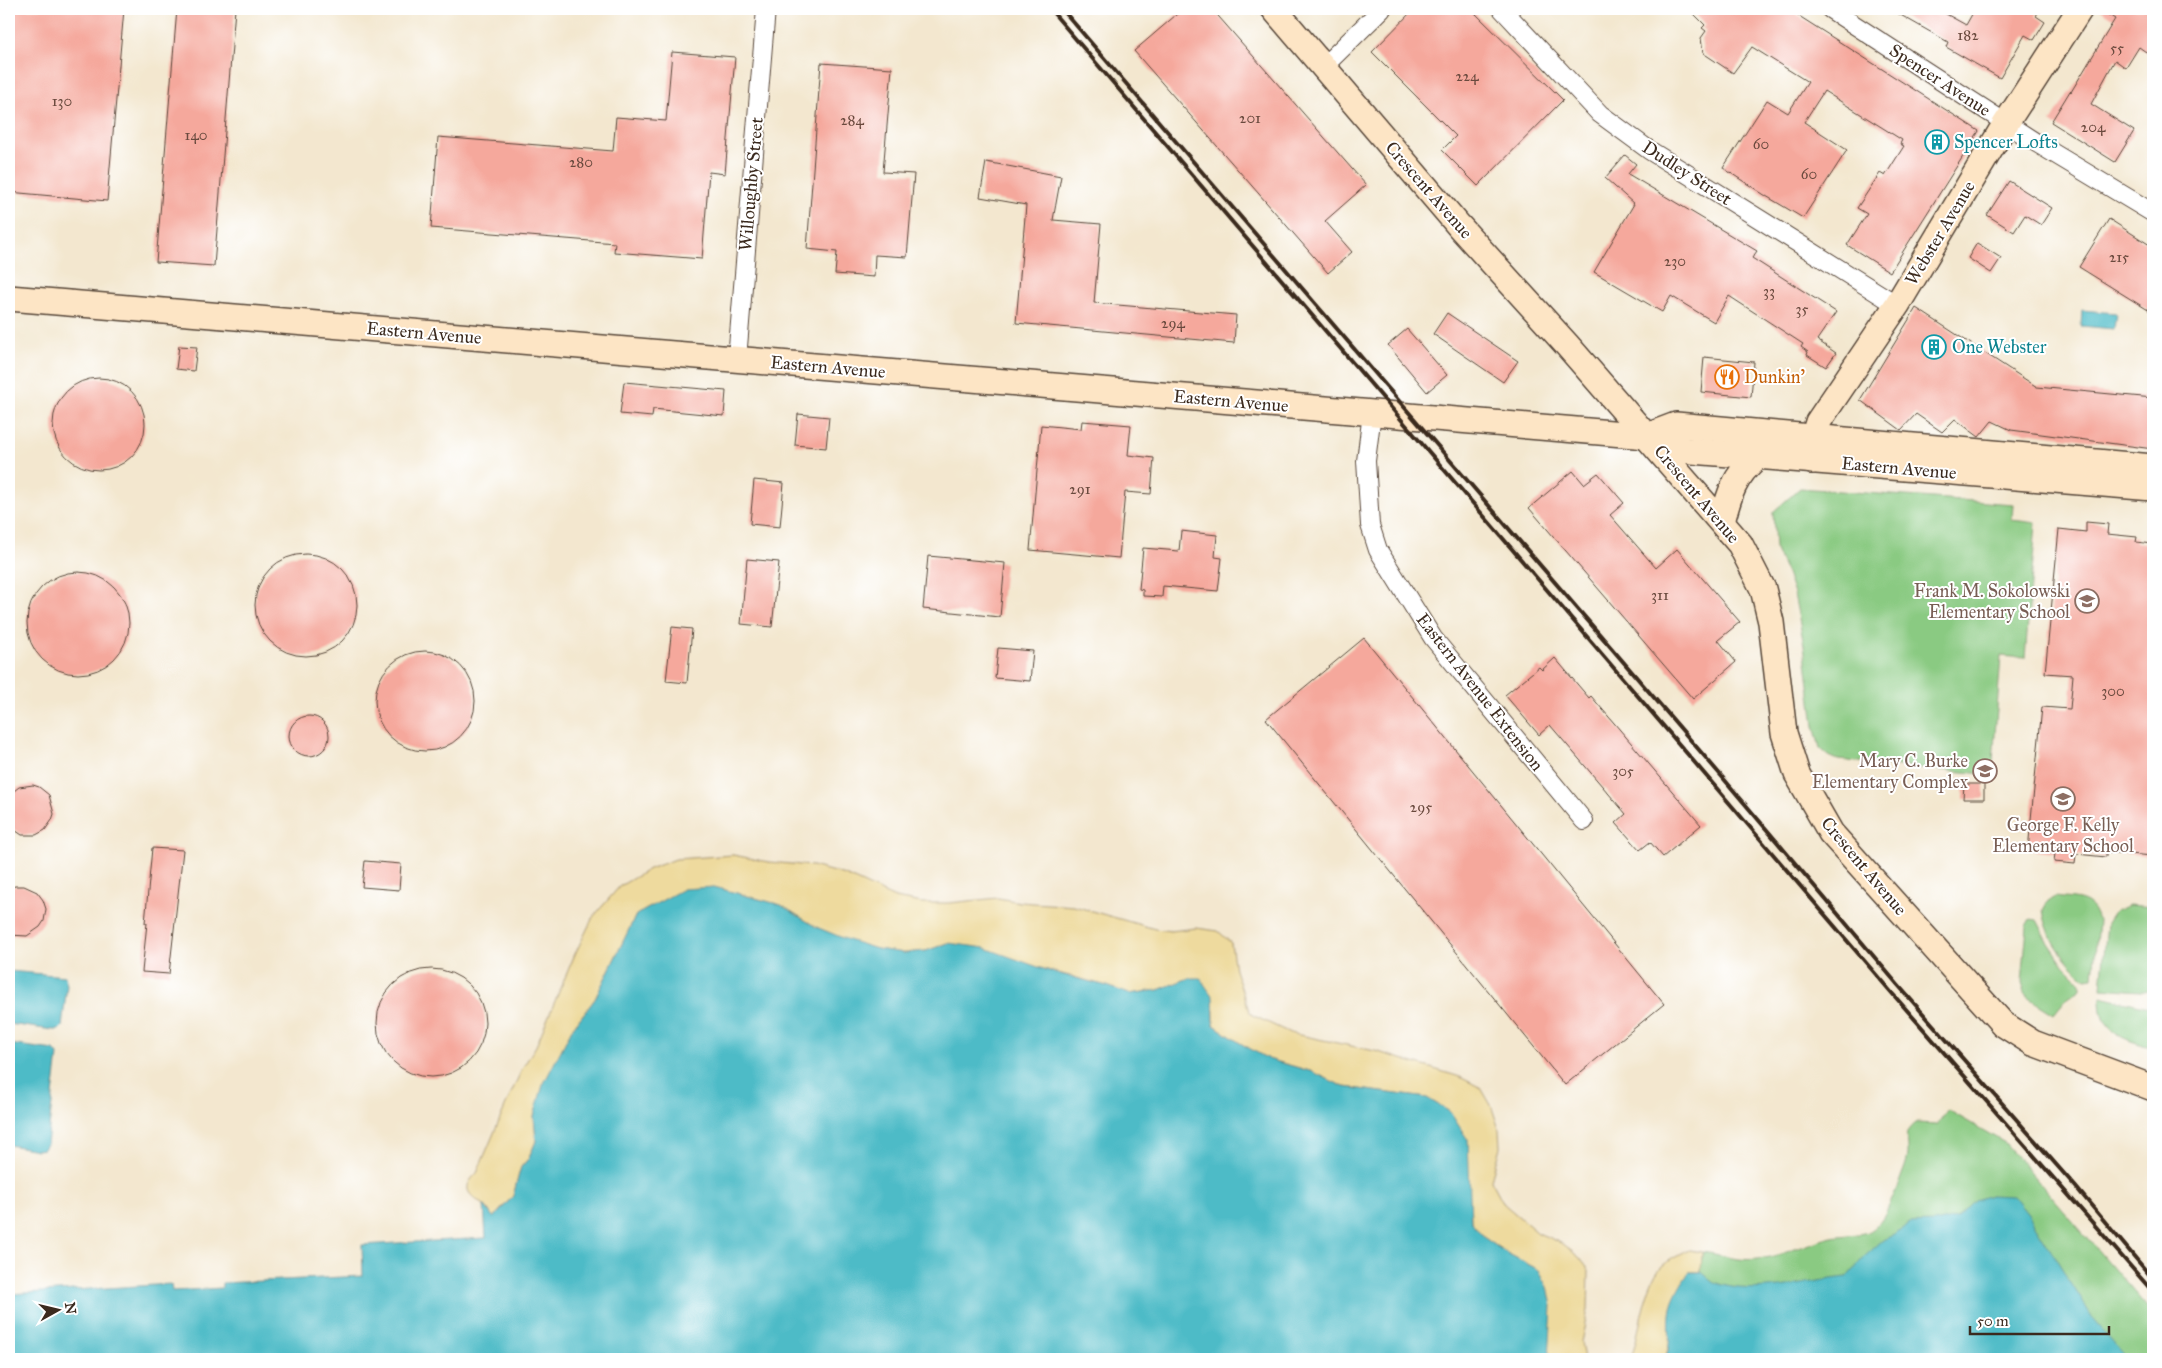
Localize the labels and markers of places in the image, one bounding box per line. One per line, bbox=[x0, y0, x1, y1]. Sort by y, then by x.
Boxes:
building icon: Spencer Lofts bbox=[1924, 129, 1950, 155]
place label: Spencer Lofts bbox=[1954, 131, 2058, 153]
building icon: One Webster bbox=[1921, 334, 1947, 360]
place label: One Webster bbox=[1952, 336, 2047, 358]
restaurant icon: Dunkin' bbox=[1714, 364, 1740, 390]
place label: Dunkin' bbox=[1744, 366, 1805, 388]
place label: Frank M. Sokolowski Elementary School bbox=[1914, 580, 2070, 623]
school or university icon: Frank M. Sokolowski Elementary School bbox=[2074, 588, 2100, 614]
place label: Mary C. Burke Elementary Complex bbox=[1812, 750, 1968, 793]
school or university icon: Mary C. Burke Elementary Complex bbox=[1972, 758, 1998, 784]
school or university icon: George F. Kelly Elementary School bbox=[2050, 786, 2076, 812]
place label: George F. Kelly Elementary School bbox=[1992, 814, 2134, 857]

